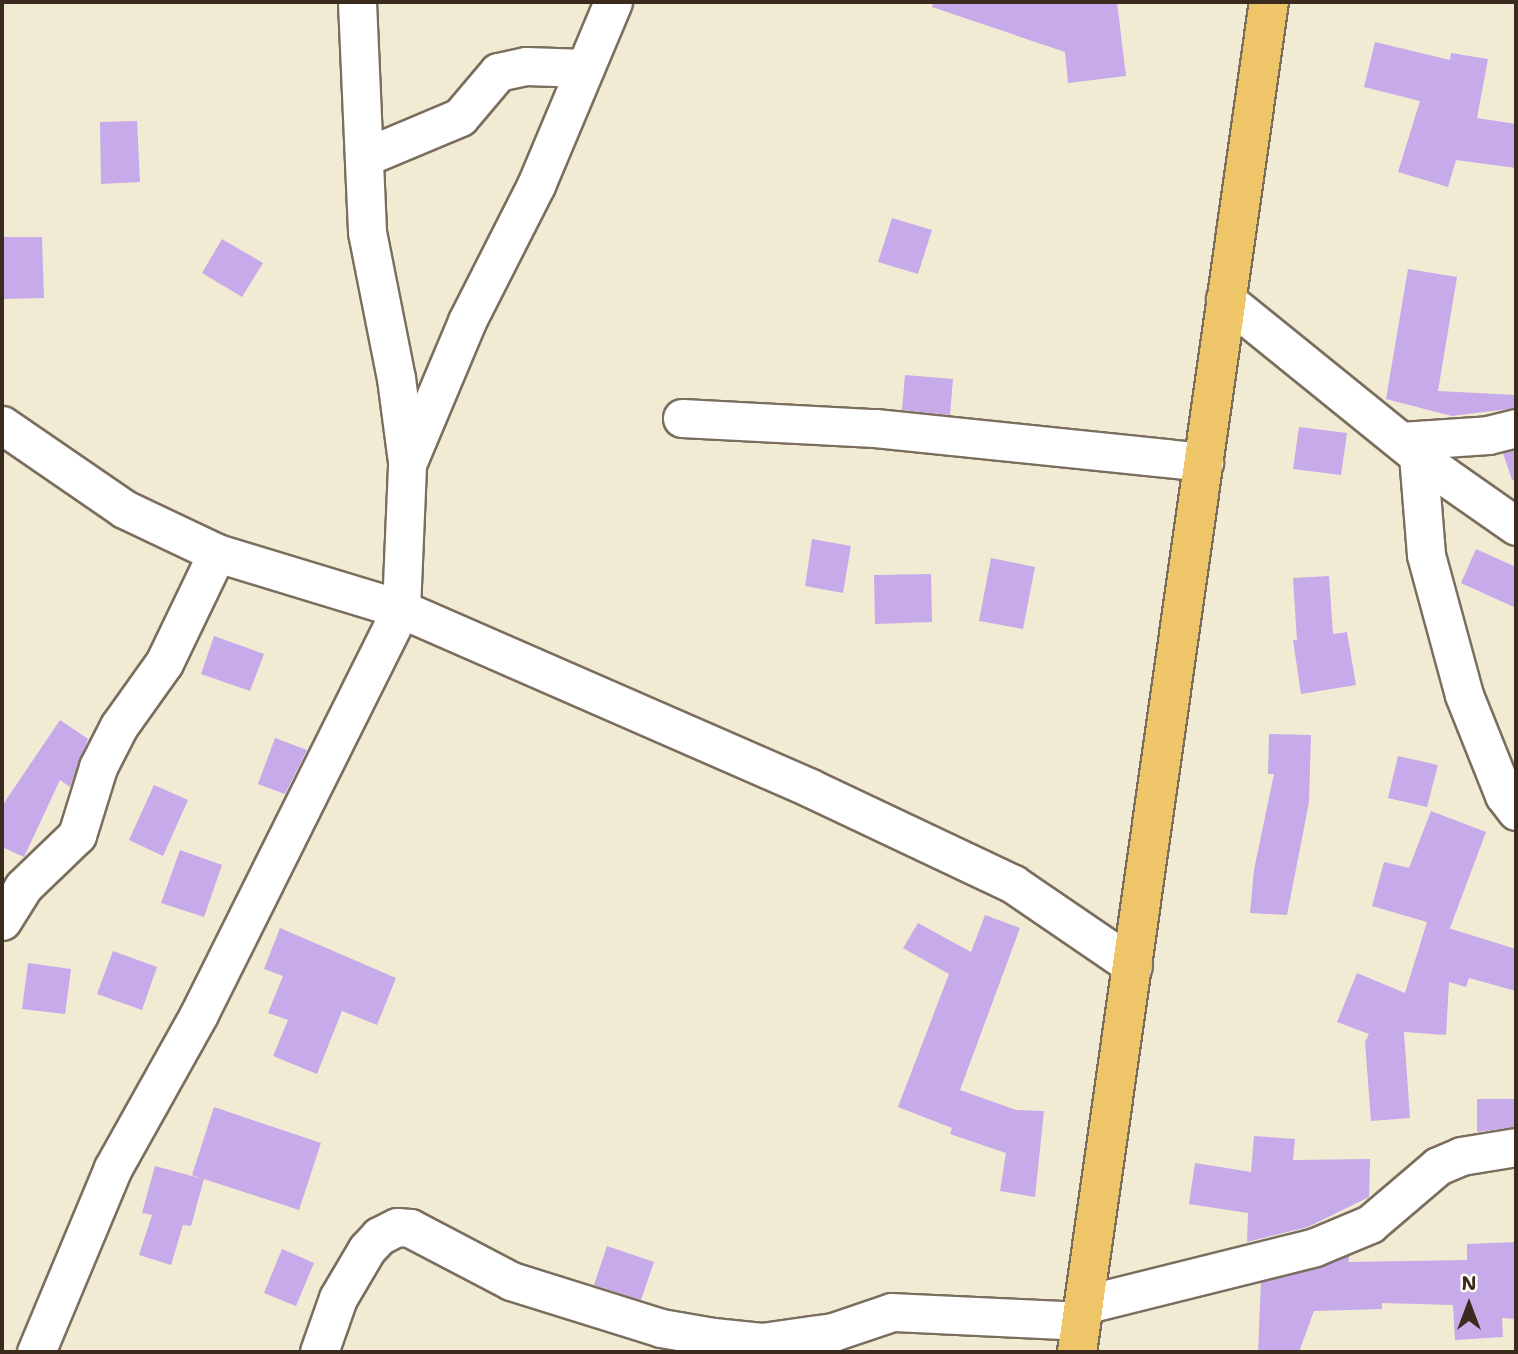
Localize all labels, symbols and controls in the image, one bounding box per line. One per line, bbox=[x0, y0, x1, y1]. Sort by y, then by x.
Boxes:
north arrow bbox=[1434, 1270, 1504, 1340]
text: N bbox=[1461, 1271, 1477, 1296]

